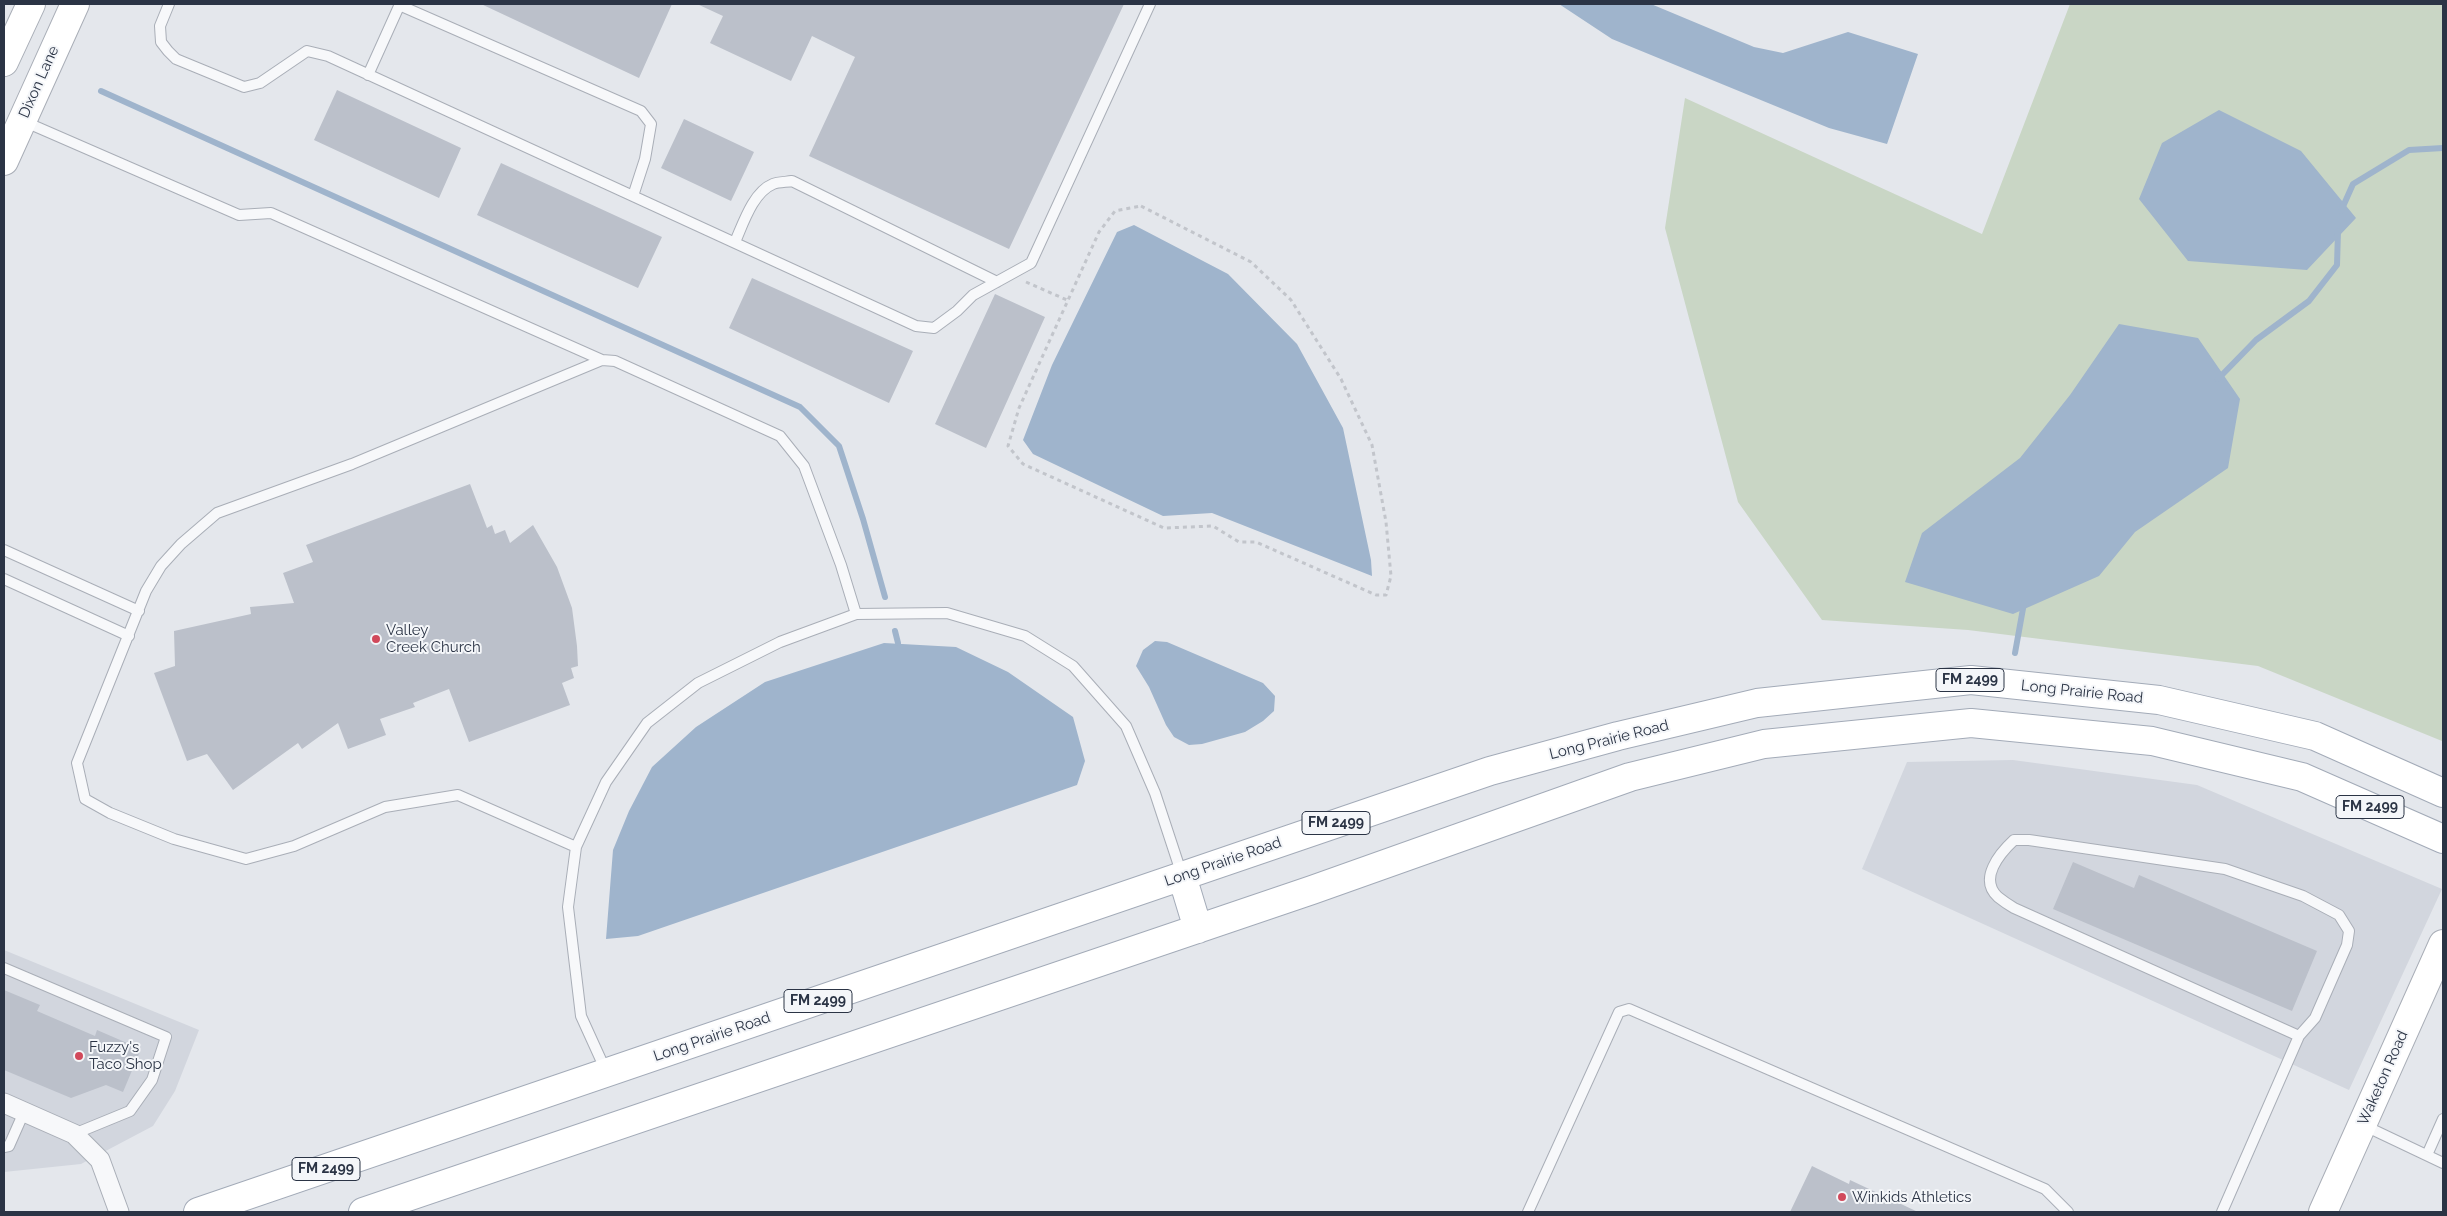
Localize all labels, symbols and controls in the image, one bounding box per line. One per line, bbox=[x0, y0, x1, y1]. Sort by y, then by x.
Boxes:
street label: Dixon Lane bbox=[15, 43, 63, 121]
place label: Valley Creek Church bbox=[386, 621, 481, 656]
marker: Valley Creek Church bbox=[370, 633, 382, 645]
road number: FM 2499 bbox=[1936, 668, 2004, 692]
street label: Long Prairie Road bbox=[2020, 677, 2144, 707]
street label: Long Prairie Road bbox=[1547, 716, 1671, 764]
road number: FM 2499 bbox=[2336, 796, 2404, 819]
road number: FM 2499 bbox=[1302, 811, 1370, 834]
street label: Long Prairie Road bbox=[1162, 834, 1284, 890]
road number: FM 2499 bbox=[784, 989, 852, 1012]
street label: Long Prairie Road bbox=[651, 1009, 773, 1065]
street label: Waketon Road bbox=[2354, 1028, 2412, 1128]
place label: Fuzzy's Taco Shop bbox=[89, 1038, 162, 1073]
marker: Fuzzy's Taco Shop bbox=[73, 1050, 85, 1062]
road number: FM 2499 bbox=[292, 1158, 360, 1180]
place label: Winkids Athletics bbox=[1852, 1188, 1972, 1206]
marker: Winkids Athletics bbox=[1836, 1191, 1848, 1203]

